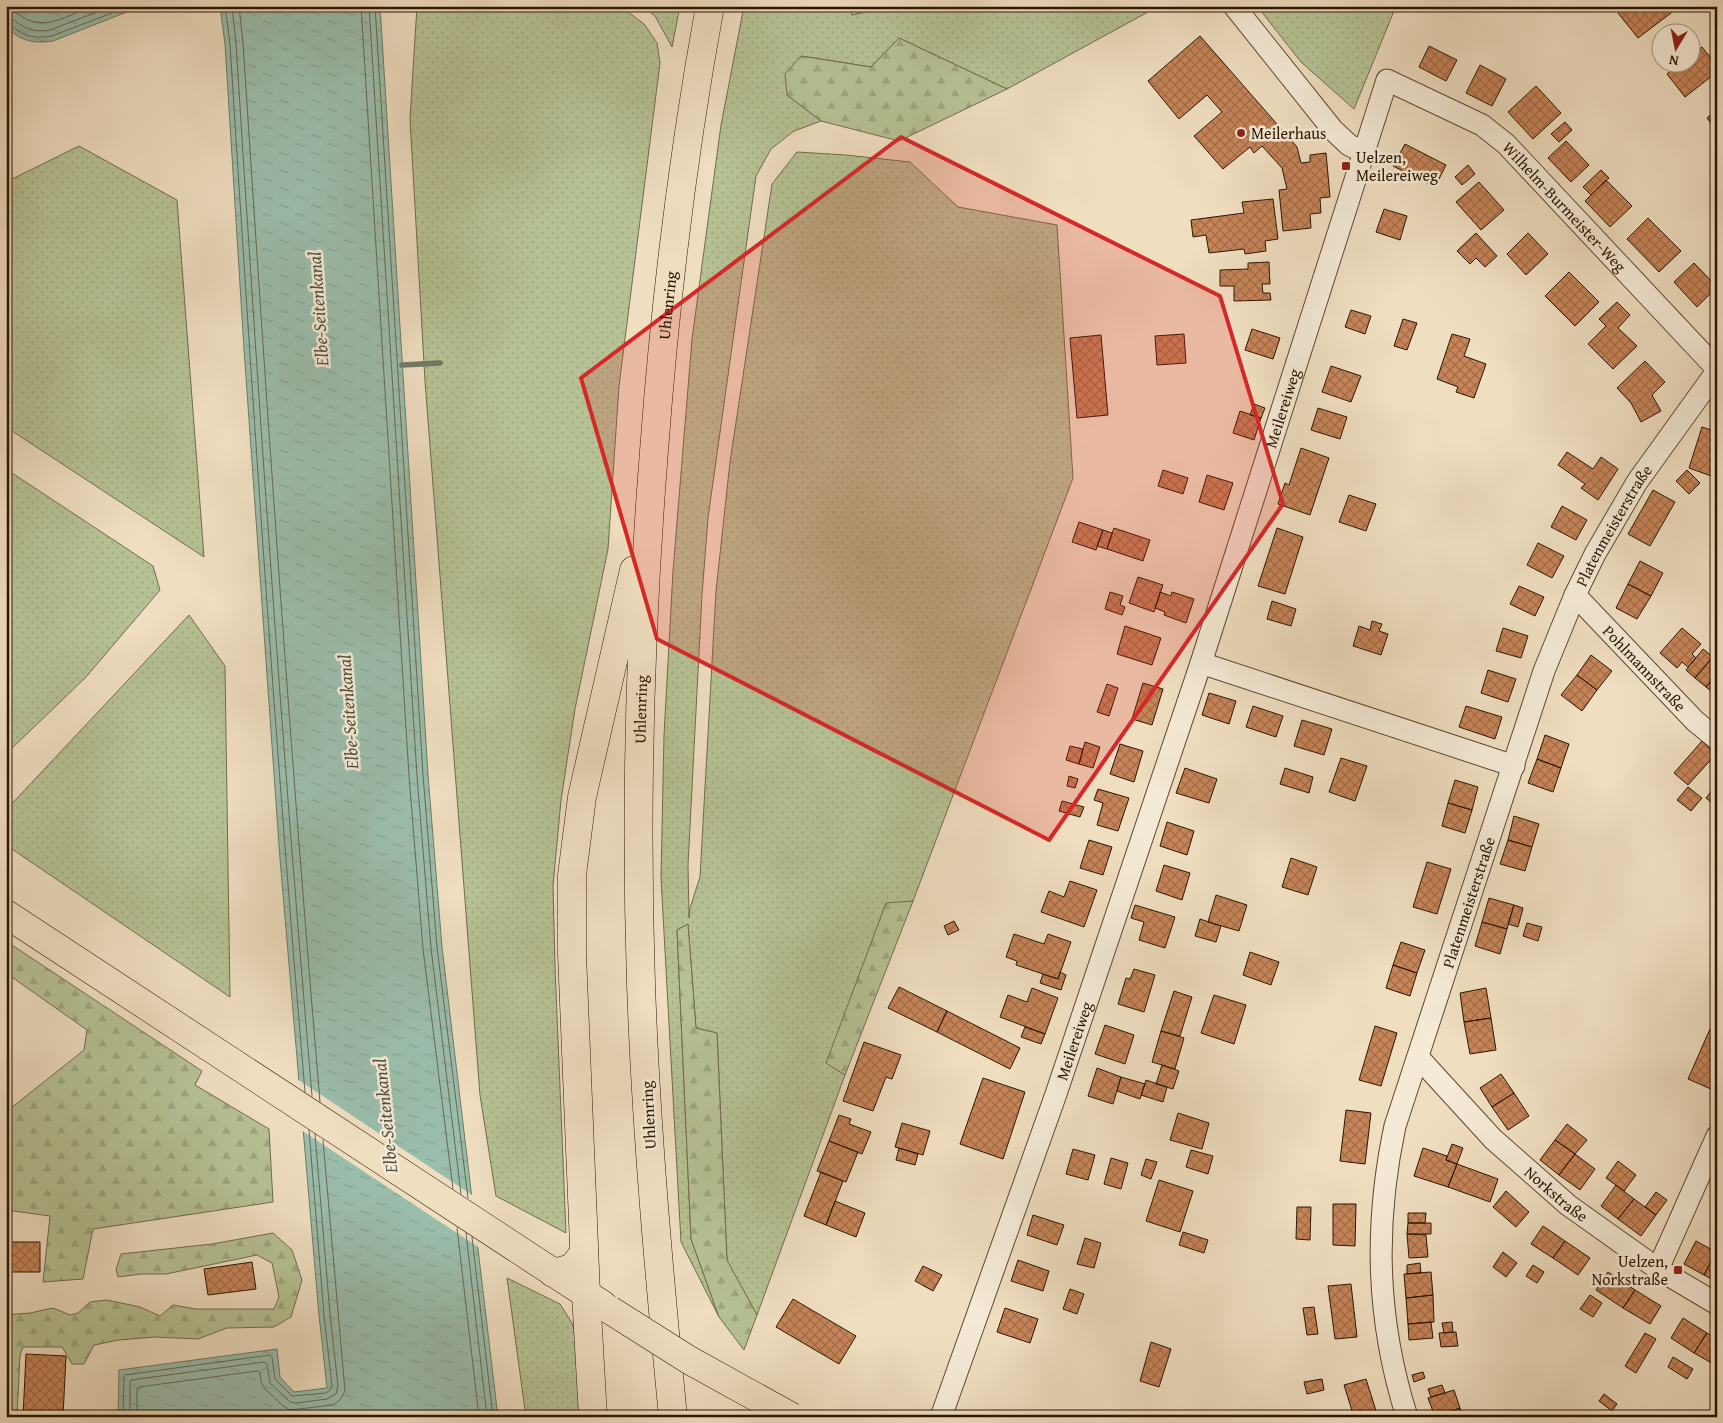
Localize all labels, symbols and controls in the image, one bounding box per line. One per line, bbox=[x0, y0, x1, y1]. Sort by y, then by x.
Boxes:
north arrow bbox=[1650, 22, 1700, 72]
text: N bbox=[1667, 50, 1680, 71]
place label: Meilerhaus bbox=[1251, 121, 1326, 145]
marker: Meilerhaus bbox=[1235, 127, 1247, 139]
street label: Wilhelm-Burmeister-Weg bbox=[1497, 136, 1632, 277]
place label: Uelzen, Meilereiweg bbox=[1356, 145, 1438, 187]
marker: Uelzen, Meilereiweg bbox=[1340, 160, 1352, 172]
water label: Elbe-Seitenkanal bbox=[300, 250, 336, 368]
street label: Uhlenring bbox=[652, 270, 683, 341]
street label: Meilereiweg bbox=[1258, 365, 1306, 451]
street label: Platenmeisterstraße bbox=[1569, 460, 1658, 590]
street label: Pohlmannstraße bbox=[1597, 619, 1692, 717]
water label: Elbe-Seitenkanal bbox=[330, 653, 366, 771]
street label: Uhlenring bbox=[627, 675, 653, 744]
street label: Platenmeisterstraße bbox=[1436, 833, 1501, 971]
street label: Meilereiweg bbox=[1049, 998, 1098, 1084]
water label: Elbe-Seitenkanal bbox=[366, 1057, 405, 1176]
street label: Uhlenring bbox=[634, 1080, 662, 1150]
street label: Norkstraße bbox=[1519, 1160, 1593, 1228]
place label: Uelzen, Norkstraße bbox=[1592, 1249, 1668, 1291]
marker: Uelzen, Norkstraße bbox=[1672, 1264, 1684, 1276]

